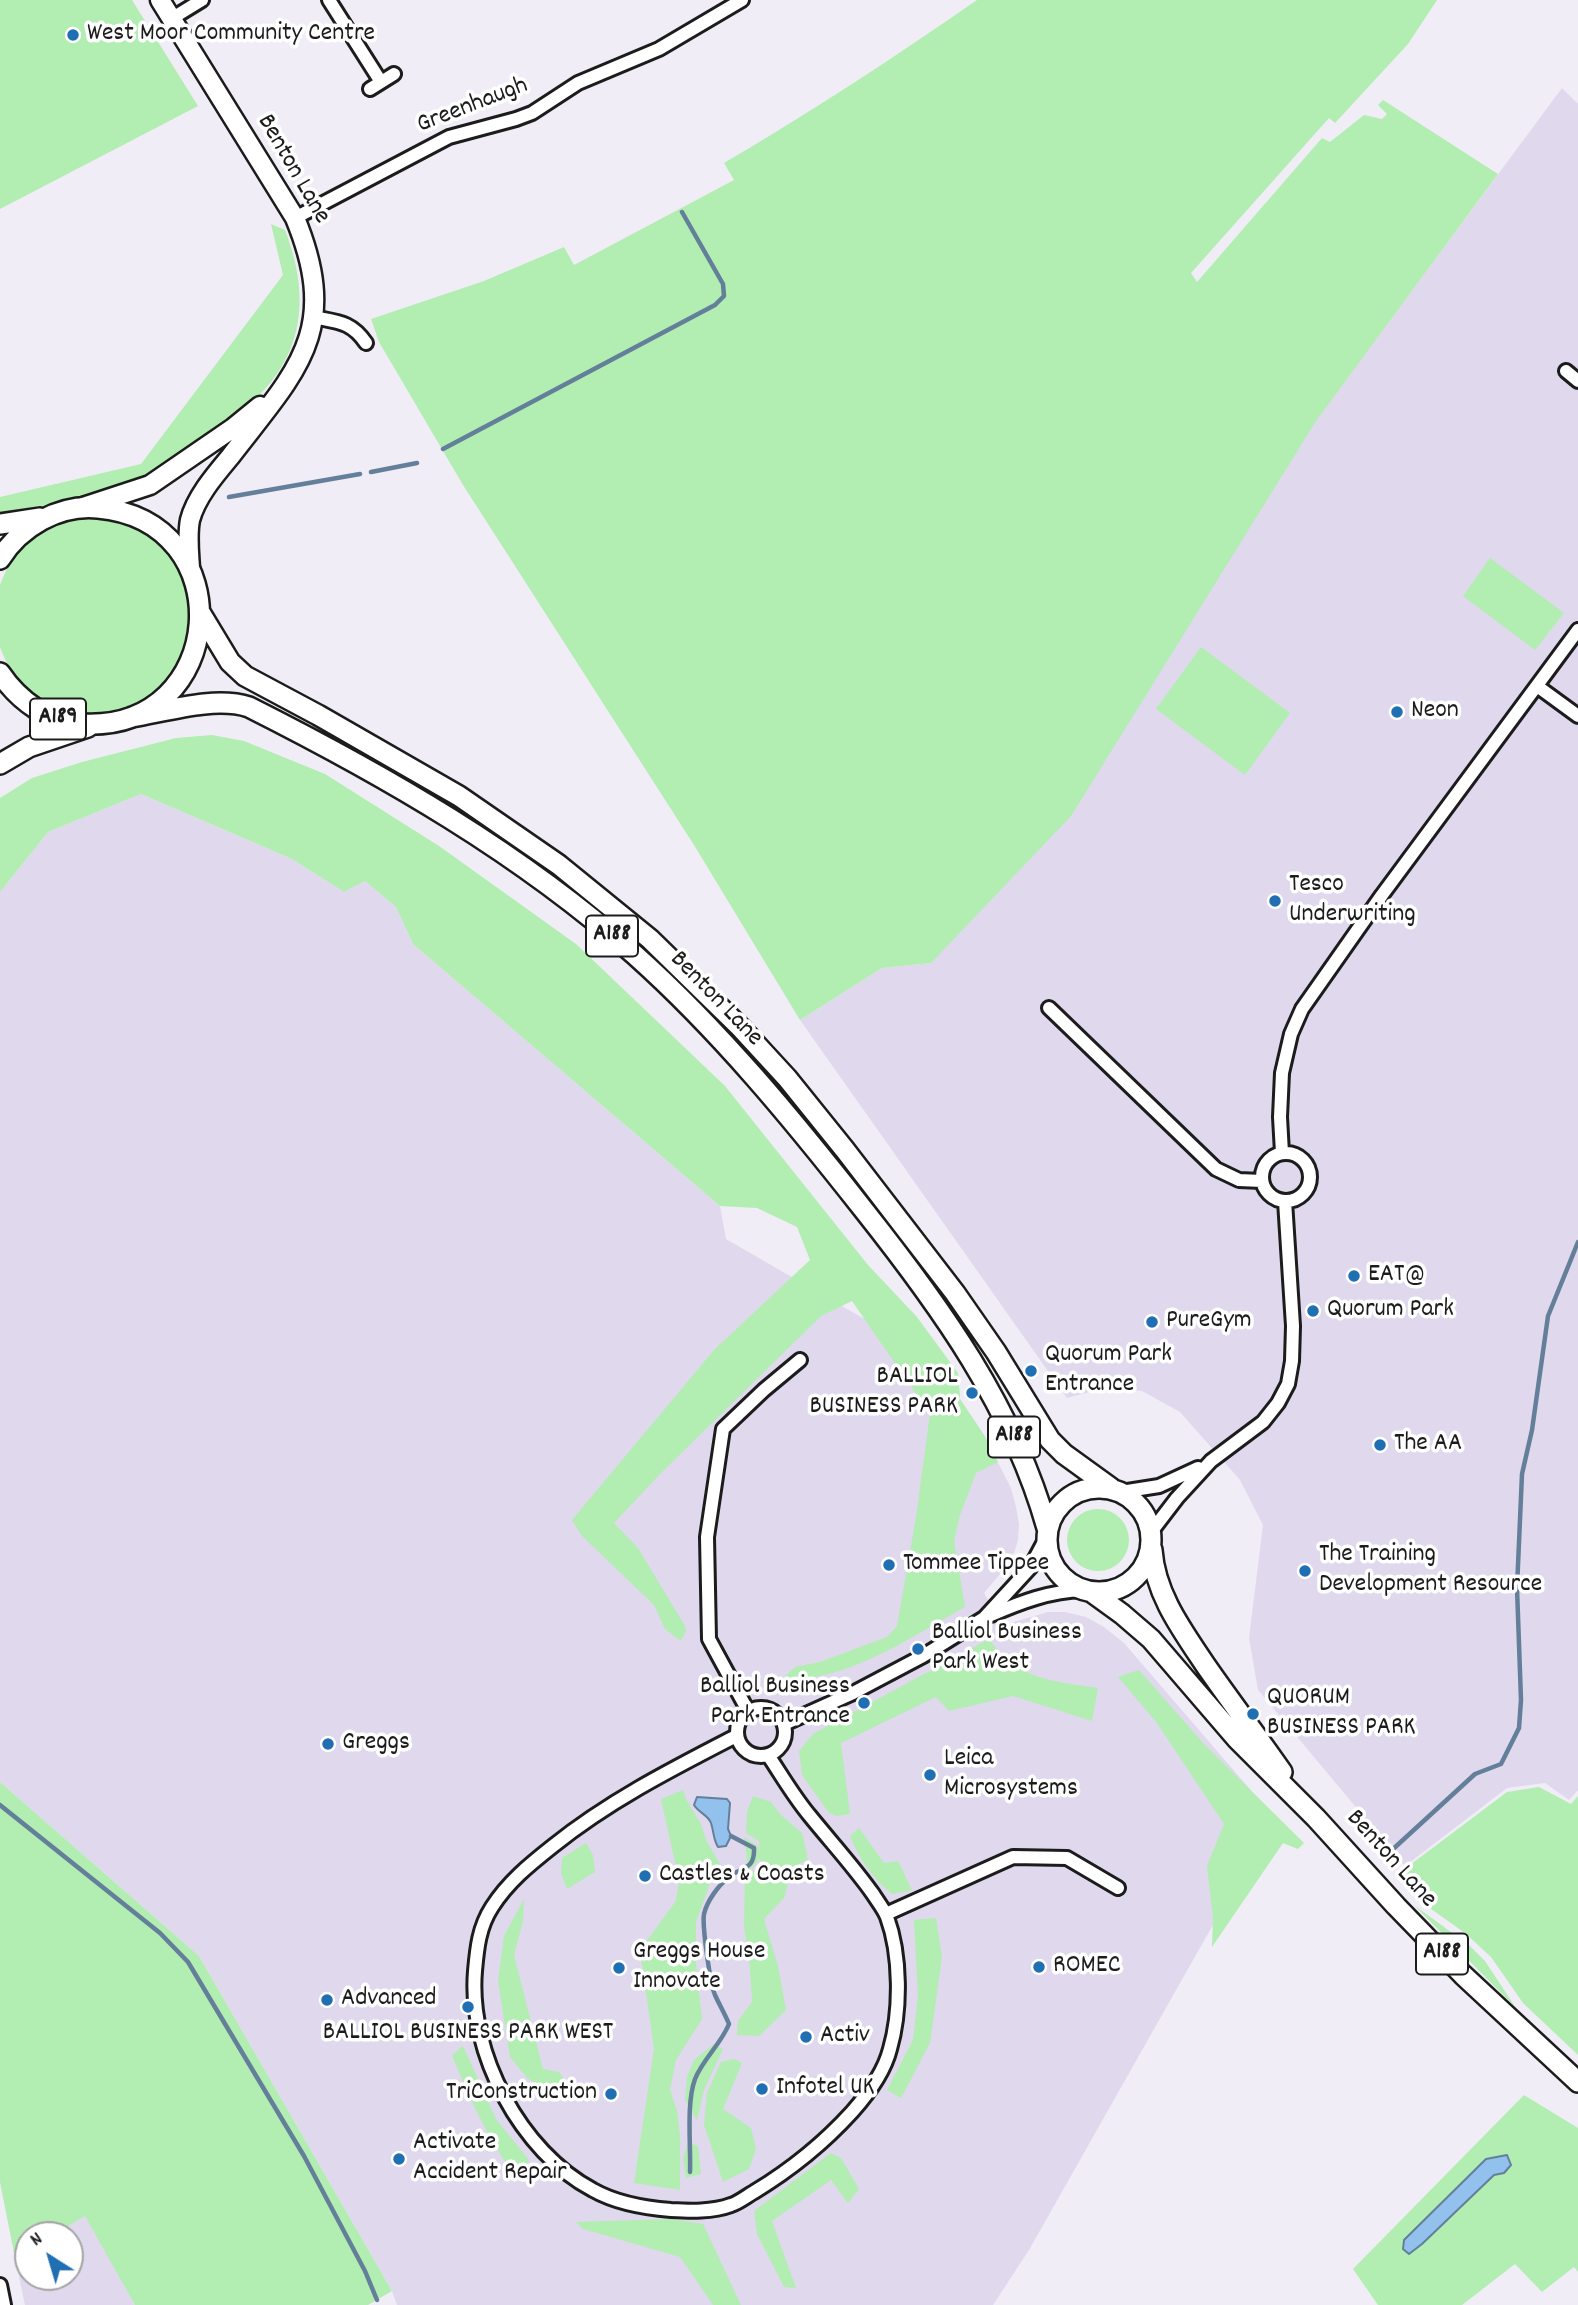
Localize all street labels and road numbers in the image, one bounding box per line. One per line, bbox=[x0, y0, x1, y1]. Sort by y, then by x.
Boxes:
street label: Greenhaugh bbox=[413, 72, 533, 142]
street label: Benton Lane bbox=[248, 110, 336, 230]
road number: A189 bbox=[30, 698, 86, 740]
road number: A188 bbox=[586, 916, 638, 956]
street label: Benton Lane bbox=[662, 946, 768, 1054]
road number: A188 bbox=[988, 1416, 1040, 1457]
street label: Benton Lane bbox=[1338, 1805, 1442, 1915]
road number: A188 bbox=[1416, 1934, 1468, 1975]

